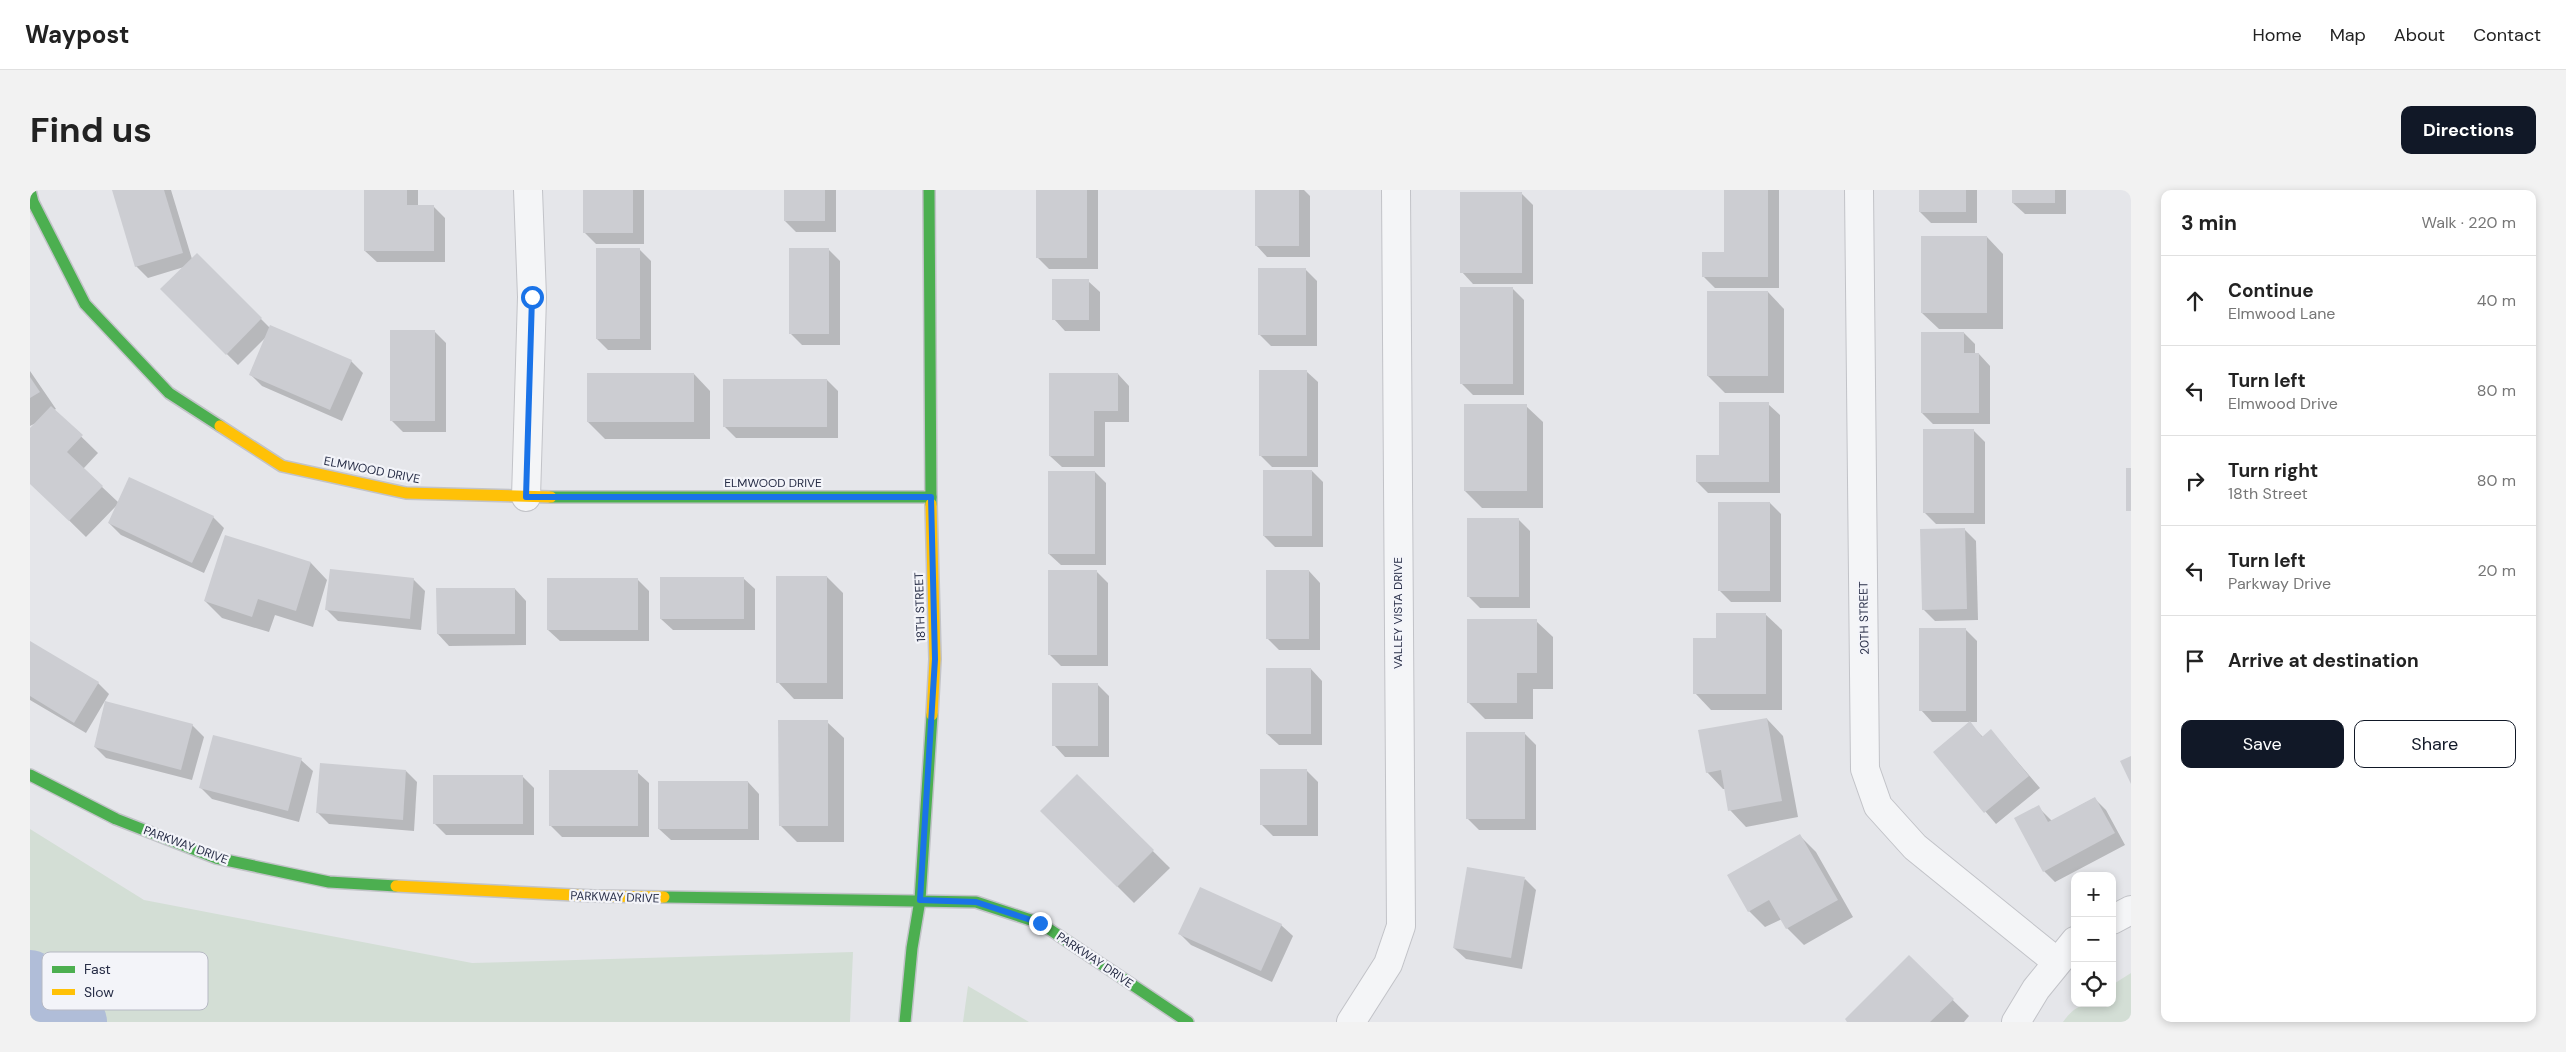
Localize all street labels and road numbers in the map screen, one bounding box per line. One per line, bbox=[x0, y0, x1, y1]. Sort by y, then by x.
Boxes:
street label: ELMWOOD DRIVE bbox=[323, 453, 422, 487]
street label: ELMWOOD DRIVE bbox=[724, 475, 822, 491]
street label: VALLEY VISTA DRIVE bbox=[1390, 557, 1406, 669]
street label: 18TH STREET bbox=[911, 572, 929, 642]
street label: 20TH STREET bbox=[1855, 581, 1873, 655]
street label: PARKWAY DRIVE bbox=[141, 822, 231, 868]
street label: PARKWAY DRIVE bbox=[570, 887, 660, 907]
street label: PARKWAY DRIVE bbox=[1054, 928, 1137, 992]

